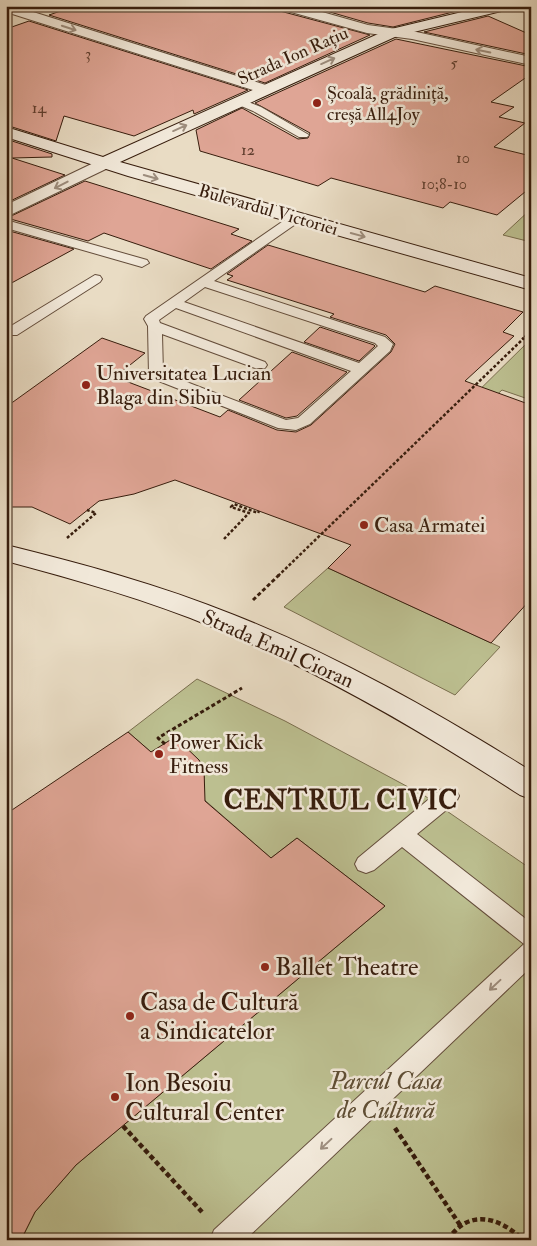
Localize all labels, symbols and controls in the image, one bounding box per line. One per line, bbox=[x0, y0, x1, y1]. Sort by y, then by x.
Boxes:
street label: Strada Ion Rațiu bbox=[234, 21, 352, 91]
one-way arrow bbox=[61, 24, 77, 33]
house number: 3 bbox=[85, 44, 91, 64]
one-way arrow bbox=[476, 45, 492, 55]
house number: 5 bbox=[450, 53, 458, 73]
one-way arrow bbox=[320, 56, 335, 66]
place label: Școală, grădiniță, creșă All4Joy bbox=[327, 82, 449, 126]
marker: Școală, grădiniță, creșă All4Joy bbox=[311, 97, 323, 109]
house number: 14 bbox=[32, 98, 48, 118]
one-way arrow bbox=[172, 122, 187, 132]
house number: 12 bbox=[241, 140, 255, 160]
house number: 10 bbox=[456, 148, 470, 168]
one-way arrow bbox=[142, 173, 158, 182]
house number: 10;8-10 bbox=[421, 174, 467, 194]
street label: Bulevardul Victoriei bbox=[196, 179, 341, 241]
one-way arrow bbox=[53, 180, 68, 190]
one-way arrow bbox=[349, 231, 365, 241]
place label: Universitatea Lucian Blaga din Sibiu bbox=[96, 360, 271, 411]
marker: Universitatea Lucian Blaga din Sibiu bbox=[80, 379, 92, 391]
place label: Casa Armatei bbox=[374, 512, 486, 539]
marker: Casa Armatei bbox=[358, 519, 370, 531]
street label: Strada Emil Cioran bbox=[198, 603, 358, 695]
place label: Power Kick Fitness bbox=[169, 729, 263, 780]
marker: Power Kick Fitness bbox=[153, 748, 165, 760]
district label: CENTRUL CIVIC bbox=[224, 785, 458, 817]
place label: Ballet Theatre bbox=[275, 952, 418, 983]
marker: Ballet Theatre bbox=[259, 961, 271, 973]
one-way arrow bbox=[489, 979, 502, 991]
place label: Casa de Cultură a Sindicatelor bbox=[140, 987, 299, 1047]
marker: Casa de Cultură a Sindicatelor bbox=[124, 1010, 136, 1022]
park label: Parcul Casa de Cultură bbox=[328, 1066, 443, 1126]
place label: Ion Besoiu Cultural Center bbox=[125, 1068, 285, 1128]
marker: Ion Besoiu Cultural Center bbox=[109, 1091, 121, 1103]
one-way arrow bbox=[320, 1138, 332, 1150]

